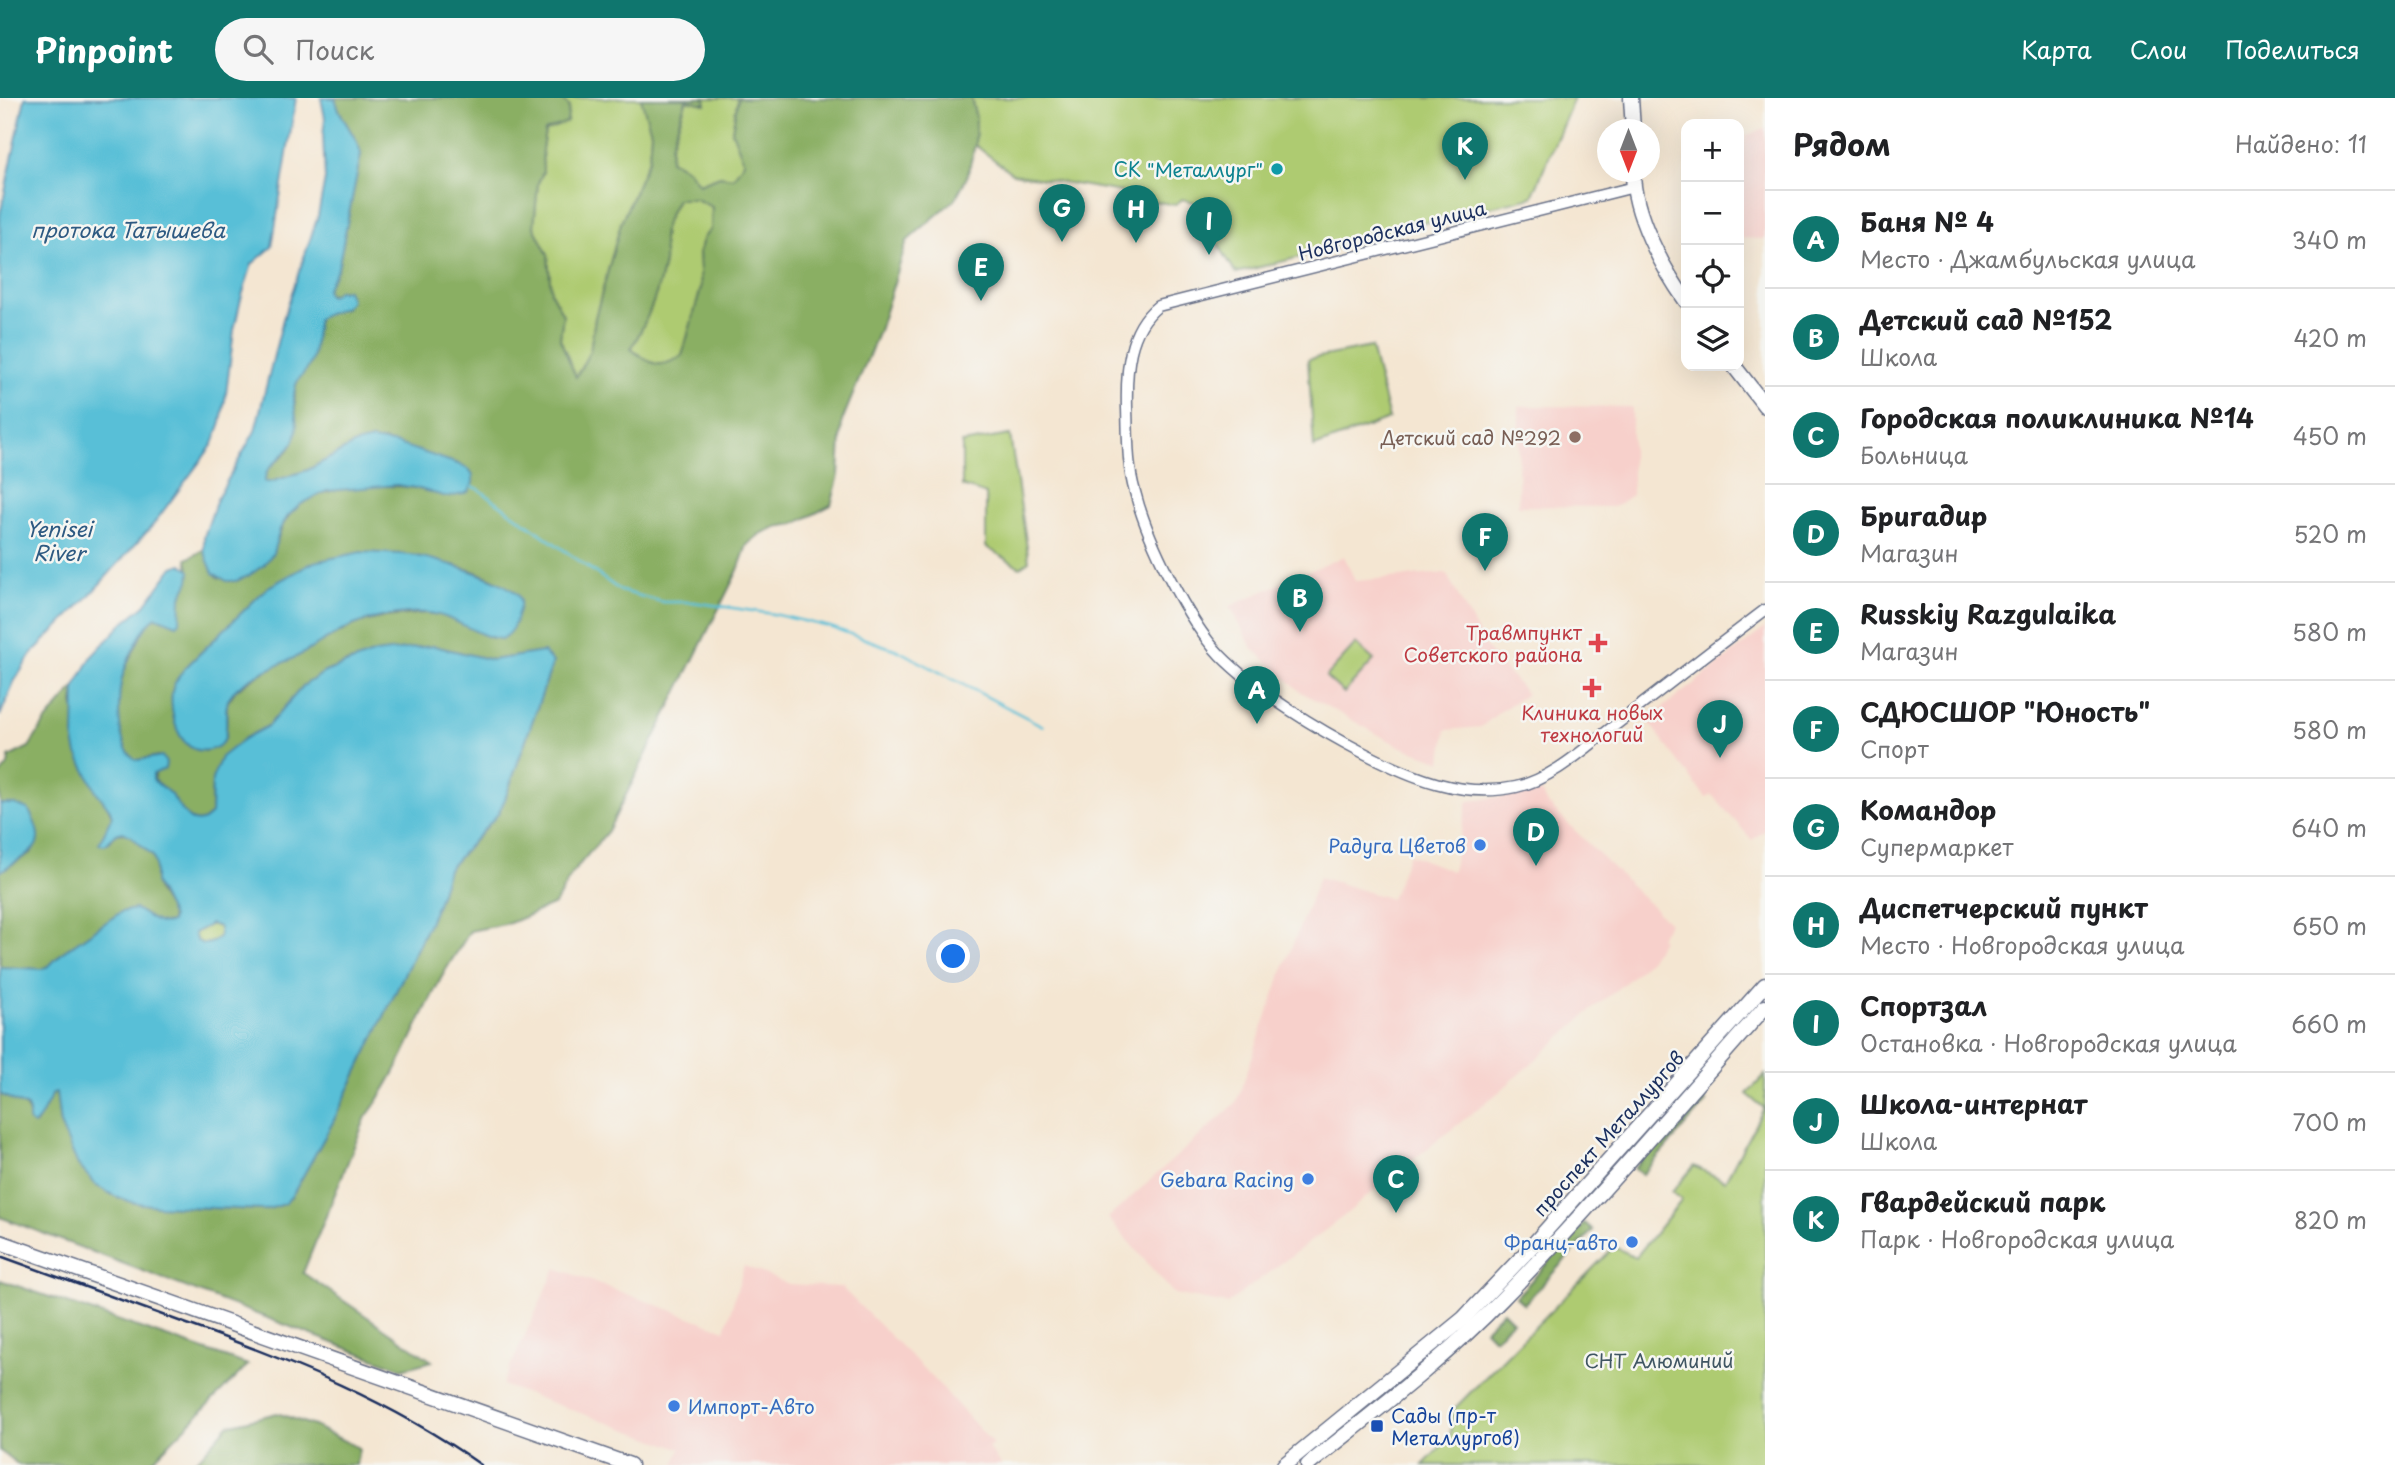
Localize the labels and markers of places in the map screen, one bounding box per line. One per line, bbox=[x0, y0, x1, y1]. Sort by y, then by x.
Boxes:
pin: K bbox=[1442, 122, 1488, 180]
place label: СК "Металлург" bbox=[1114, 155, 1263, 183]
marker: СК "Металлург" bbox=[1269, 161, 1285, 177]
pin: G bbox=[1039, 184, 1085, 242]
pin: H bbox=[1113, 185, 1159, 243]
pin: I bbox=[1186, 197, 1232, 255]
pin: E bbox=[958, 243, 1004, 301]
place label: Детский сад №292 bbox=[1380, 423, 1561, 451]
marker: Детский сад №292 bbox=[1567, 429, 1583, 445]
pin: F bbox=[1462, 513, 1508, 571]
pin: B bbox=[1277, 574, 1323, 632]
place label: Травмпункт Советского района bbox=[1404, 618, 1583, 668]
marker: Травмпункт Советского района bbox=[1588, 633, 1608, 653]
pin: A bbox=[1234, 666, 1280, 724]
marker: Клиника новых технологий bbox=[1582, 678, 1602, 698]
place label: Клиника новых технологий bbox=[1521, 698, 1663, 748]
pin: J bbox=[1697, 700, 1743, 758]
pin: D bbox=[1513, 808, 1559, 866]
place label: Радуга Цветов bbox=[1328, 831, 1466, 859]
marker: Радуга Цветов bbox=[1472, 837, 1488, 853]
pin: C bbox=[1373, 1155, 1419, 1213]
place label: Gebara Racing bbox=[1160, 1165, 1294, 1193]
marker: Gebara Racing bbox=[1300, 1171, 1316, 1187]
place label: Франц-авто bbox=[1504, 1228, 1618, 1256]
marker: Франц-авто bbox=[1624, 1234, 1640, 1250]
place label: Импорт-Авто bbox=[688, 1392, 815, 1420]
marker: Импорт-Авто bbox=[666, 1398, 682, 1414]
place label: Сады (пр-т Металлургов) bbox=[1391, 1401, 1520, 1451]
marker: Сады (пр-т Металлургов) bbox=[1369, 1418, 1385, 1434]

